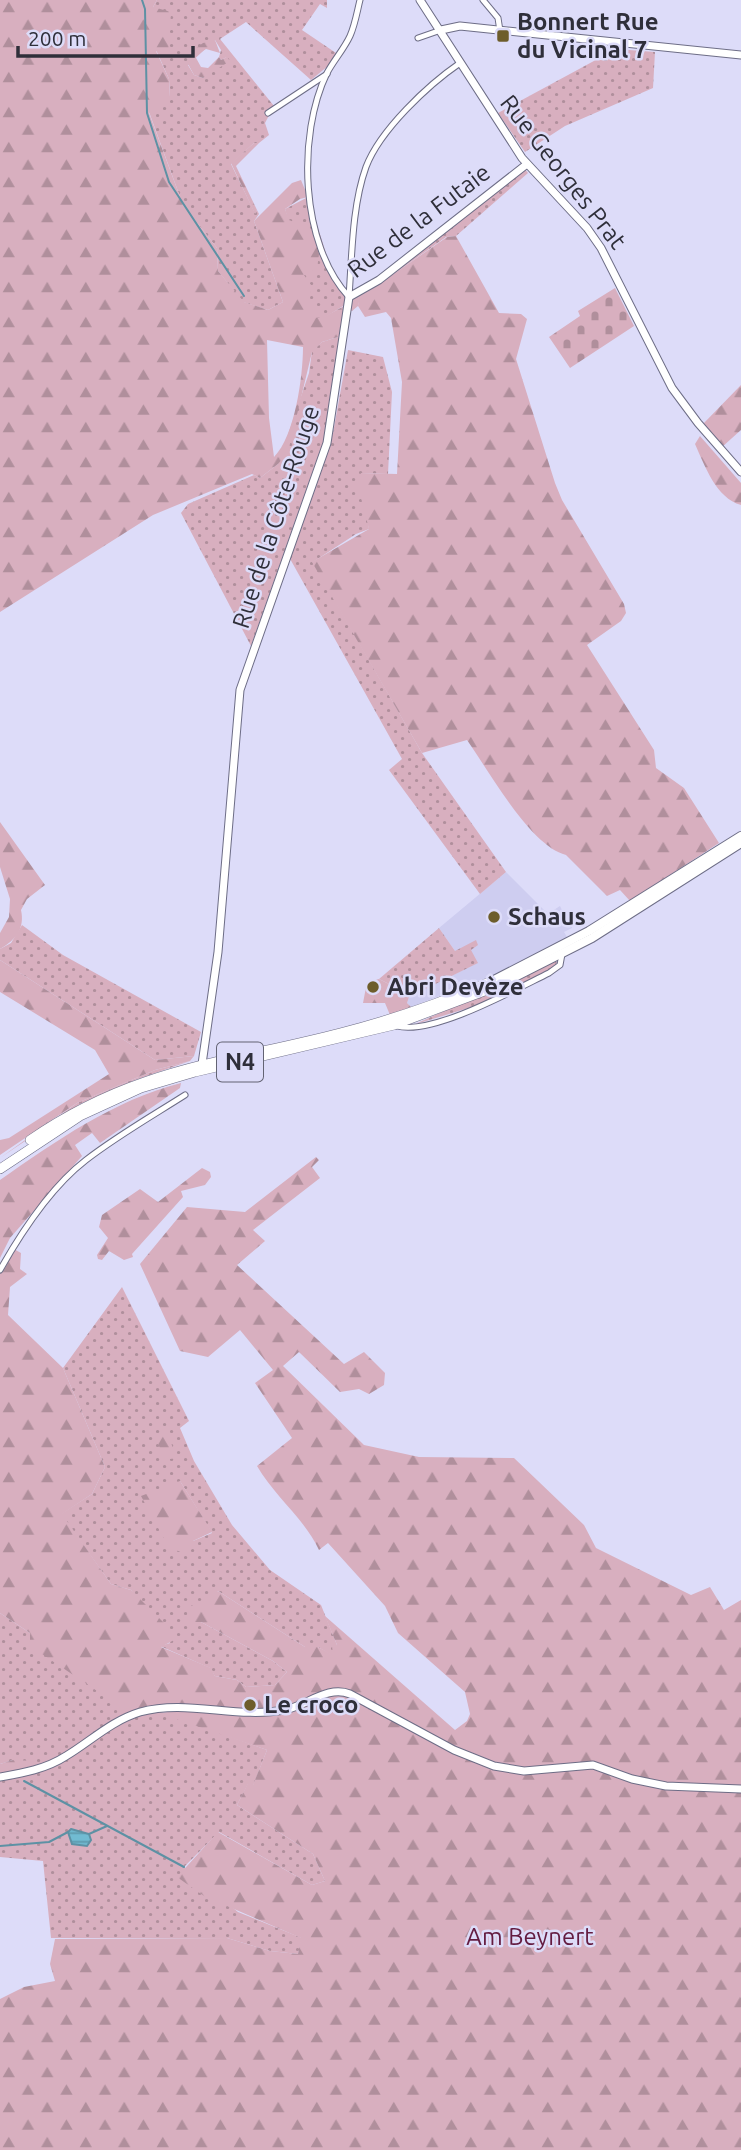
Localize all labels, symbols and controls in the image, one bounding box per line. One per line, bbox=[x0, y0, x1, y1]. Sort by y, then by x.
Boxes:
place label: Bonnert Rue du Vicinal 7 bbox=[517, 8, 659, 63]
scale bar bbox=[18, 14, 192, 58]
text: 200 m bbox=[28, 26, 86, 50]
marker: Bonnert Rue du Vicinal 7 bbox=[495, 28, 511, 44]
street label: Rue Georges Prat bbox=[495, 89, 632, 254]
street label: Rue de la Futaie bbox=[342, 158, 495, 283]
street label: Rue de la Côte-Rouge bbox=[227, 402, 324, 632]
place label: Schaus bbox=[508, 903, 586, 930]
marker: Schaus bbox=[486, 909, 502, 925]
place label: Abri Devèze bbox=[387, 973, 523, 1000]
marker: Abri Devèze bbox=[365, 979, 381, 995]
road number: N4 bbox=[217, 1042, 263, 1082]
place label: Le croco bbox=[264, 1691, 358, 1718]
marker: Le croco bbox=[242, 1697, 258, 1713]
park label: Am Beynert bbox=[466, 1923, 594, 1950]

